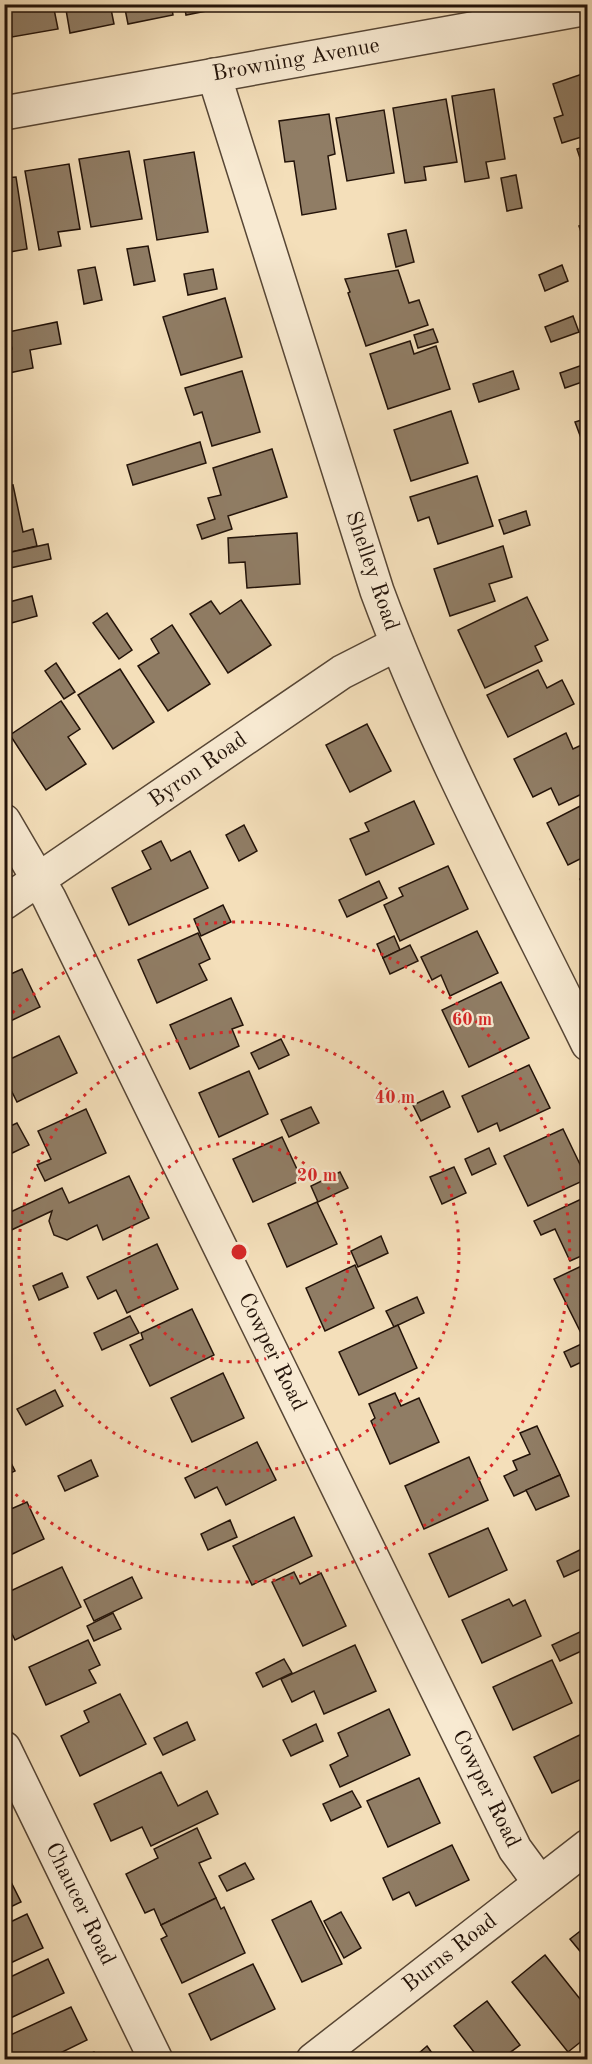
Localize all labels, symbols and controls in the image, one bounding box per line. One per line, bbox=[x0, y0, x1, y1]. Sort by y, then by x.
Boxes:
street label: Browning Avenue bbox=[211, 34, 381, 86]
street label: Shelley Road bbox=[341, 509, 403, 633]
street label: Byron Road bbox=[145, 728, 251, 812]
text: 60 m bbox=[452, 1011, 492, 1029]
text: 40 m bbox=[375, 1089, 415, 1107]
text: 20 m bbox=[297, 1167, 337, 1185]
centre of rings bbox=[229, 1242, 249, 1262]
street label: Cowper Road bbox=[234, 1290, 310, 1414]
street label: Cowper Road bbox=[448, 1727, 524, 1851]
street label: Chaucer Road bbox=[41, 1839, 119, 1969]
street label: Burns Road bbox=[399, 1910, 501, 1996]

